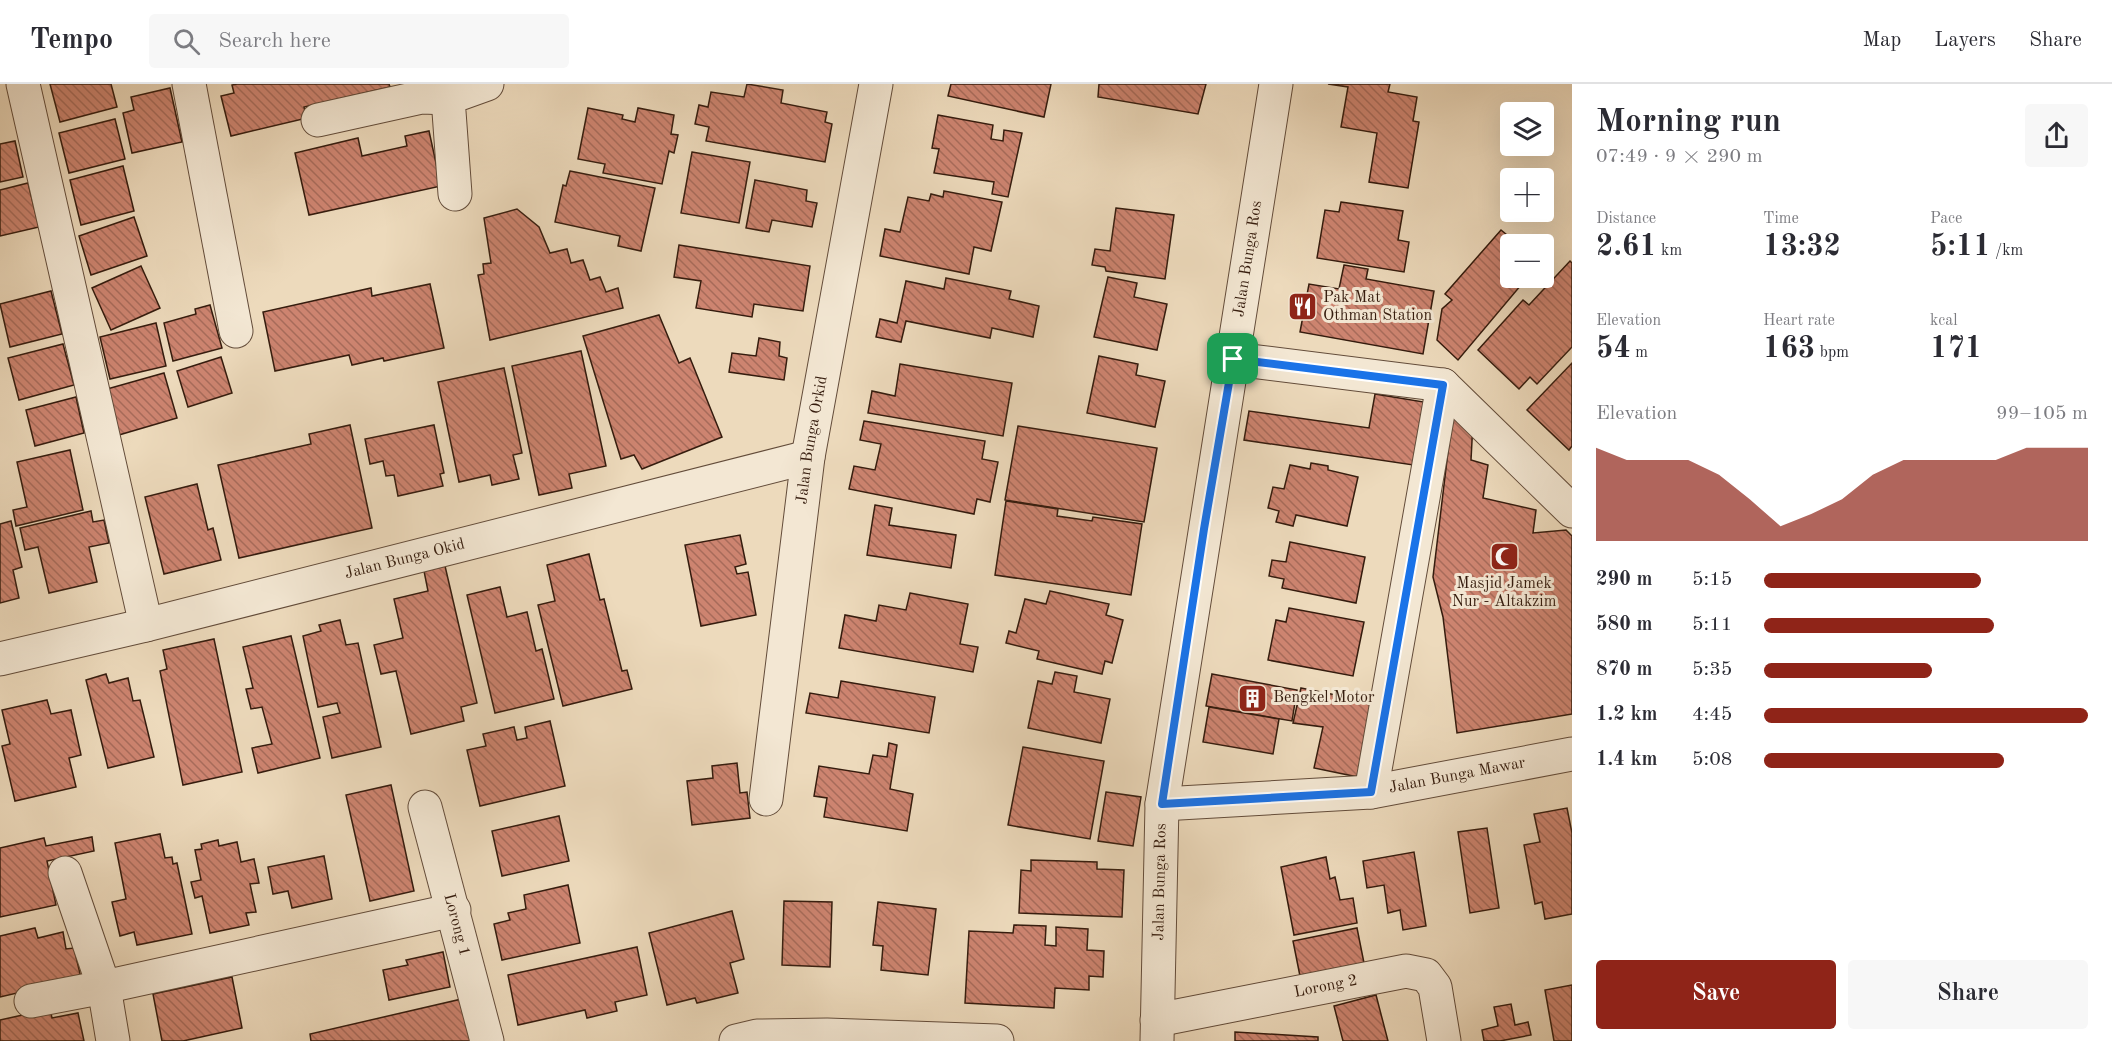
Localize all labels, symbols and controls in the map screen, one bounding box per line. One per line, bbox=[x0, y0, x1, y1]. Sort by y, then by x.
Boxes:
search box bbox=[149, 14, 569, 68]
icon: search bbox=[170, 25, 203, 58]
text: Tempo bbox=[30, 27, 113, 55]
text: Search here bbox=[218, 30, 331, 52]
text: Map bbox=[1862, 30, 1901, 51]
text: Layers bbox=[1934, 30, 1996, 51]
text: Share bbox=[2029, 30, 2082, 51]
map controls bbox=[1500, 102, 1554, 288]
button: layers bbox=[1500, 102, 1554, 156]
button: share bbox=[2025, 104, 2088, 167]
text: Morning run bbox=[1596, 106, 1781, 139]
text: 07:49 · 9 × 290 m bbox=[1596, 147, 1763, 167]
button: + bbox=[1500, 168, 1554, 222]
street label: Jalan Bunga Ros bbox=[1231, 200, 1265, 318]
text: Distance bbox=[1596, 211, 1656, 227]
text: Time bbox=[1763, 211, 1799, 227]
text: Pace bbox=[1930, 211, 1962, 227]
text: 2.61 bbox=[1596, 232, 1657, 262]
text: 13:32 bbox=[1763, 232, 1841, 262]
text: 5:11 bbox=[1930, 232, 1991, 262]
button: − bbox=[1500, 234, 1554, 288]
text: km bbox=[1657, 243, 1682, 259]
text: /km bbox=[1991, 243, 2023, 259]
place label: Pak Mat Othman Station bbox=[1323, 290, 1433, 324]
restaurant icon: Pak Mat Othman Station bbox=[1286, 291, 1318, 323]
text: Elevation bbox=[1596, 313, 1661, 329]
text: Heart rate bbox=[1763, 313, 1835, 329]
text: kcal bbox=[1930, 313, 1958, 329]
pin bbox=[1207, 333, 1258, 384]
text: 54 bbox=[1596, 334, 1631, 364]
text: 163 bbox=[1763, 334, 1815, 364]
text: 171 bbox=[1930, 334, 1982, 364]
icon: arrive bbox=[1216, 342, 1249, 375]
text: m bbox=[1631, 345, 1648, 361]
text: bpm bbox=[1815, 345, 1849, 361]
street label: Jalan Bunga Orkid bbox=[794, 374, 831, 505]
text: Elevation bbox=[1596, 404, 1677, 424]
text: 99–105 m bbox=[1996, 404, 2088, 424]
street label: Jalan Bunga Okid bbox=[343, 536, 467, 582]
mosque icon: Masjid Jamek Nur - Altakzim bbox=[1488, 540, 1520, 572]
text: 290 m bbox=[1596, 570, 1652, 590]
text: 5:15 bbox=[1692, 570, 1732, 590]
place label: Masjid Jamek Nur - Altakzim bbox=[1452, 576, 1557, 610]
text: 580 m bbox=[1596, 615, 1652, 635]
text: 5:11 bbox=[1692, 615, 1732, 635]
text: 870 m bbox=[1596, 660, 1652, 680]
text: 5:35 bbox=[1692, 660, 1732, 680]
building icon: Bengkel Motor bbox=[1236, 682, 1268, 714]
place label: Bengkel Motor bbox=[1273, 690, 1375, 706]
text: 1.2 km bbox=[1596, 705, 1658, 725]
text: 4:45 bbox=[1692, 705, 1732, 725]
text: 1.4 km bbox=[1596, 750, 1658, 770]
text: 5:08 bbox=[1692, 750, 1732, 770]
street label: Jalan Bunga Mawar bbox=[1388, 755, 1527, 796]
street label: Jalan Bunga Ros bbox=[1151, 823, 1170, 941]
street label: Lorong 1 bbox=[440, 892, 472, 958]
button: Save bbox=[1596, 960, 1836, 1029]
button: Share bbox=[1848, 960, 2088, 1029]
street label: Lorong 2 bbox=[1293, 973, 1359, 1001]

